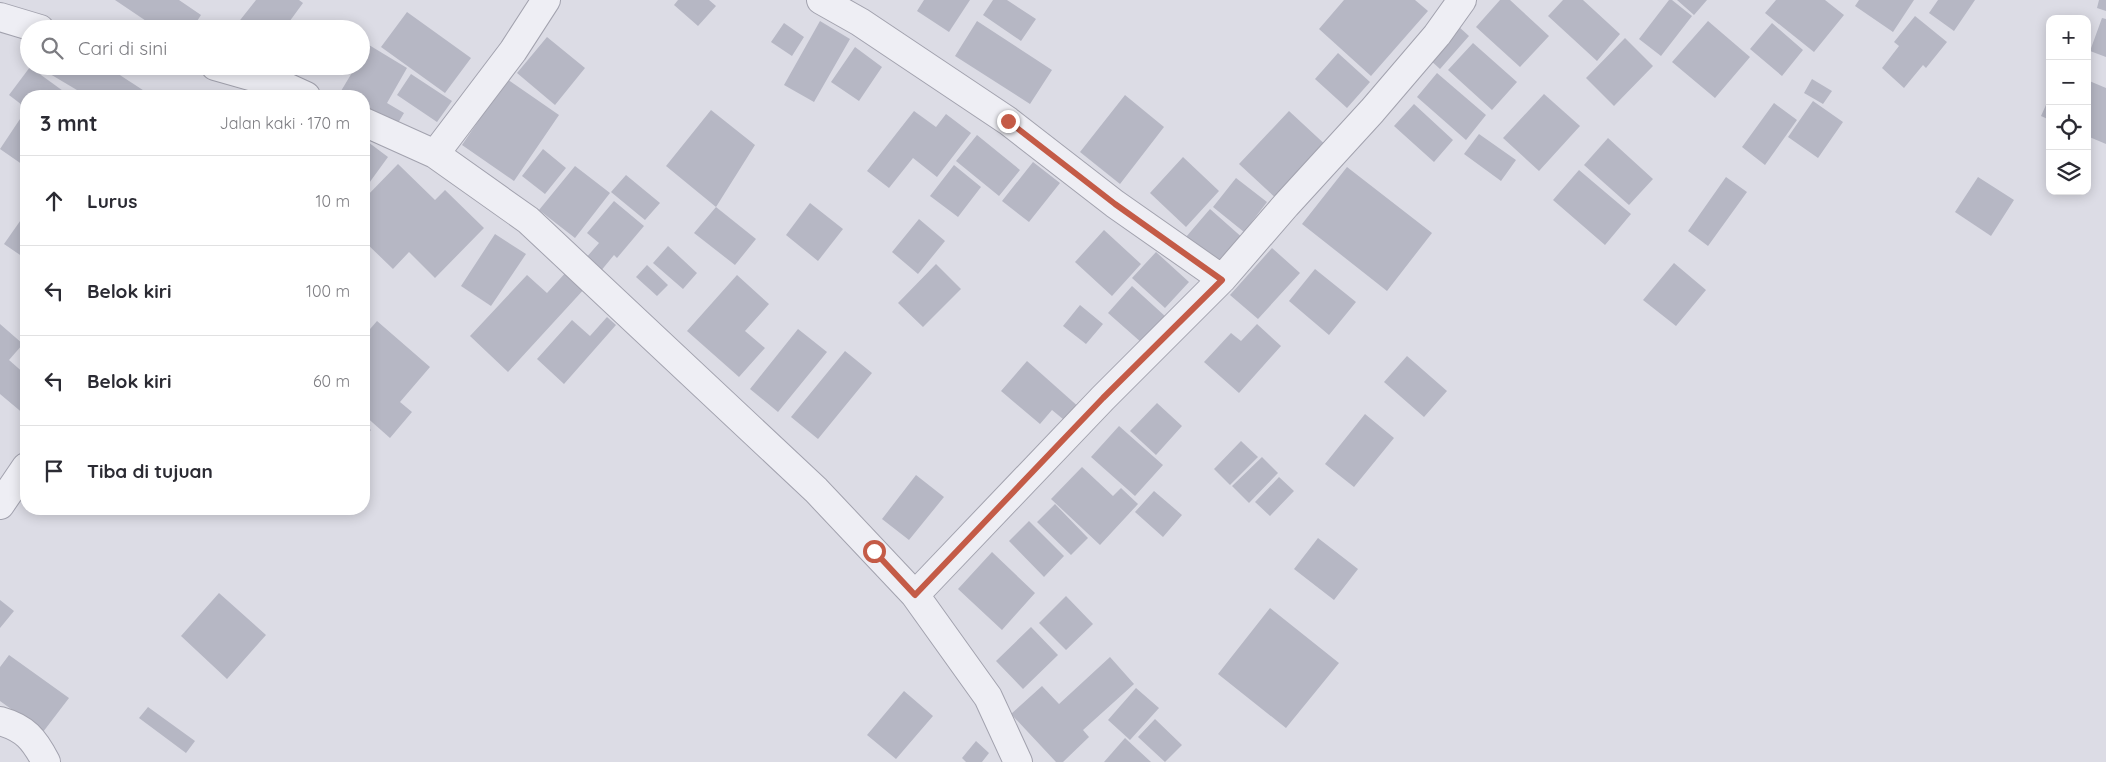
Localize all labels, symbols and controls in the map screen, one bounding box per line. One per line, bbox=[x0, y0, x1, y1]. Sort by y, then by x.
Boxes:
map controls bbox=[2046, 15, 2091, 195]
button: + bbox=[2046, 15, 2091, 60]
search box bbox=[20, 20, 370, 75]
icon: search bbox=[38, 34, 66, 62]
text: Cari di sini bbox=[78, 36, 167, 60]
button: − bbox=[2046, 60, 2091, 105]
button: locate bbox=[2046, 105, 2091, 150]
text: 3 mnt bbox=[40, 110, 98, 136]
route end bbox=[997, 110, 1020, 133]
text: Jalan kaki · 170 m bbox=[220, 113, 350, 133]
button: layers bbox=[2046, 150, 2091, 195]
icon: ahead bbox=[40, 187, 68, 215]
text: Lurus bbox=[87, 189, 137, 213]
text: 10 m bbox=[316, 191, 350, 211]
icon: left bbox=[40, 277, 68, 305]
text: Belok kiri bbox=[87, 279, 172, 303]
text: 100 m bbox=[306, 281, 350, 301]
icon: left bbox=[40, 367, 68, 395]
text: Belok kiri bbox=[87, 369, 172, 393]
text: 60 m bbox=[313, 371, 350, 391]
icon: arrive bbox=[40, 457, 68, 485]
text: Tiba di tujuan bbox=[87, 459, 213, 483]
route start bbox=[863, 540, 886, 563]

